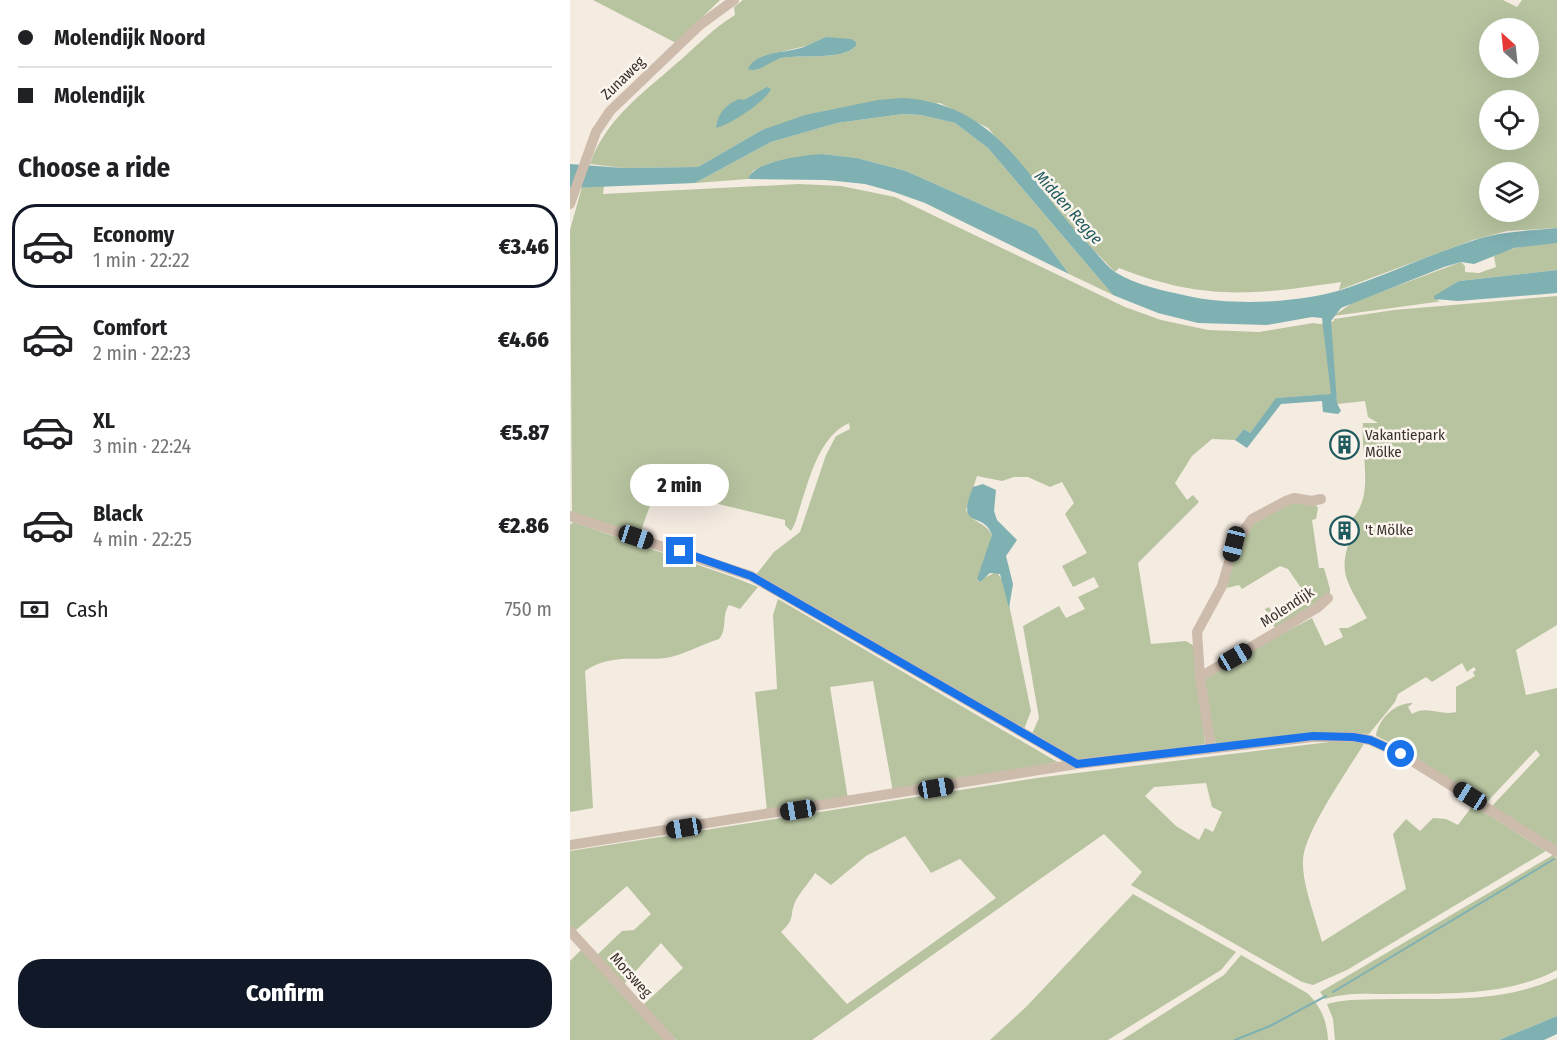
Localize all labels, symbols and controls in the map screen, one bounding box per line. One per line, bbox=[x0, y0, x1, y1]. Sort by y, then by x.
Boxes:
north arrow bbox=[1479, 18, 1539, 78]
map controls bbox=[1479, 18, 1539, 222]
text: Molendijk Noord bbox=[54, 24, 205, 51]
street label: Zunaweg bbox=[597, 53, 649, 103]
text: Molendijk bbox=[54, 82, 145, 109]
button: locate bbox=[1479, 90, 1539, 150]
text: Choose a ride bbox=[18, 152, 170, 184]
button: layers bbox=[1479, 162, 1539, 222]
water label: Midden Regge bbox=[1031, 167, 1107, 248]
icon: car bbox=[21, 219, 75, 273]
text: Economy bbox=[93, 221, 174, 248]
text: €3.46 bbox=[499, 233, 549, 260]
text: 1 min · 22:22 bbox=[93, 248, 190, 272]
icon: car bbox=[21, 312, 75, 366]
text: Comfort bbox=[93, 314, 167, 341]
text: €4.66 bbox=[498, 326, 549, 353]
text: 2 min · 22:23 bbox=[93, 341, 191, 365]
icon: car bbox=[21, 405, 75, 459]
text: XL bbox=[93, 407, 115, 434]
text: €5.87 bbox=[500, 419, 549, 446]
place label: Vakantiepark Mölke bbox=[1365, 426, 1445, 461]
building icon: Vakantiepark Mölke bbox=[1328, 428, 1360, 460]
text: 3 min · 22:24 bbox=[93, 434, 191, 458]
callout: 2 min bbox=[630, 464, 730, 506]
text: 2 min bbox=[657, 473, 702, 497]
icon: car bbox=[21, 498, 75, 552]
text: Black bbox=[93, 500, 143, 527]
text: €2.86 bbox=[498, 512, 549, 539]
building icon: 't Mölke bbox=[1328, 514, 1360, 546]
place label: 't Mölke bbox=[1365, 521, 1413, 539]
car bbox=[616, 523, 656, 551]
car bbox=[1221, 524, 1247, 564]
text: 4 min · 22:25 bbox=[93, 527, 192, 551]
route end bbox=[666, 537, 693, 564]
street label: Molendijk bbox=[1257, 583, 1317, 631]
icon: cash bbox=[18, 593, 51, 626]
text: Cash bbox=[66, 596, 109, 623]
text: 750 m bbox=[505, 597, 552, 621]
car bbox=[1215, 640, 1255, 674]
route start bbox=[1387, 740, 1414, 767]
car bbox=[917, 776, 955, 800]
car bbox=[1450, 779, 1490, 813]
car bbox=[779, 798, 817, 822]
car bbox=[665, 816, 703, 840]
street label: Morsweg bbox=[606, 949, 656, 1001]
button: Confirm bbox=[18, 959, 552, 1028]

